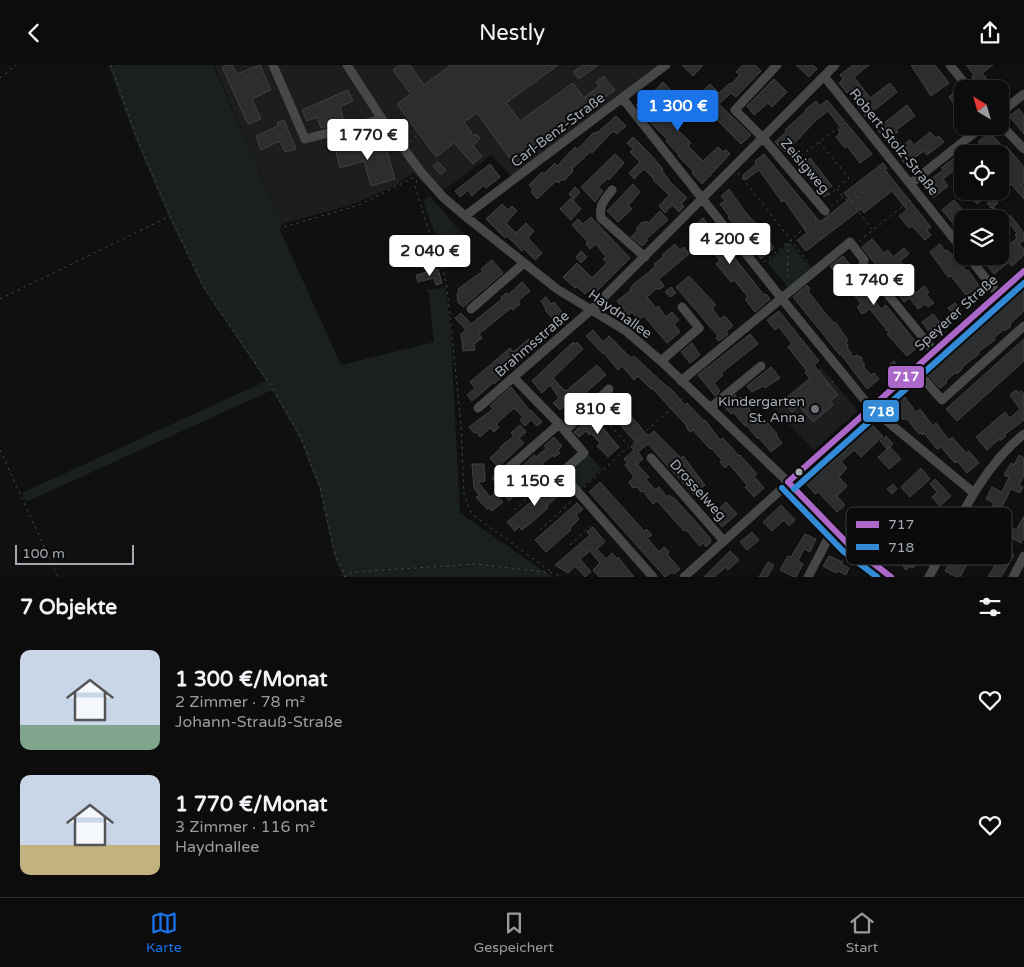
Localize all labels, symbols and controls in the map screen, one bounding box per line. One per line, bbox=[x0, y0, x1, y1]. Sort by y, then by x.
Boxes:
icon: back bbox=[20, 19, 48, 47]
icon: share bbox=[976, 19, 1004, 47]
text: Nestly bbox=[479, 20, 545, 46]
north arrow bbox=[954, 80, 1009, 135]
map controls bbox=[954, 80, 1009, 265]
street label: Robert-Stolz-Straße bbox=[846, 85, 942, 199]
street label: Carl-Benz-Straße bbox=[508, 89, 608, 171]
pin: 1 300 € bbox=[632, 89, 724, 132]
text: 1 300 € bbox=[648, 96, 708, 116]
pin: 1 770 € bbox=[322, 119, 414, 161]
text: 1 770 € bbox=[338, 125, 398, 145]
street label: Zeisigweg bbox=[777, 135, 833, 197]
button: locate bbox=[954, 145, 1009, 200]
button: layers bbox=[954, 210, 1009, 265]
pin: 4 200 € bbox=[684, 223, 776, 265]
text: 4 200 € bbox=[700, 229, 760, 249]
pin: 2 040 € bbox=[384, 235, 476, 277]
text: 2 040 € bbox=[400, 241, 460, 261]
pin: 1 740 € bbox=[828, 263, 920, 306]
text: 1 740 € bbox=[844, 270, 904, 290]
street label: Speyerer Straße bbox=[911, 271, 1001, 355]
street label: Haydnallee bbox=[585, 286, 655, 342]
street label: Brahmsstraße bbox=[491, 307, 573, 381]
line badge: 717 bbox=[887, 365, 925, 389]
text: 717 bbox=[893, 368, 919, 385]
pin: 810 € bbox=[563, 393, 633, 435]
place label: Kindergarten St. Anna bbox=[718, 393, 805, 426]
text: 810 € bbox=[575, 399, 621, 419]
line badge: 718 bbox=[862, 399, 900, 423]
marker: Kindergarten St. Anna bbox=[809, 403, 821, 415]
text: 718 bbox=[868, 403, 894, 420]
street label: Drosselweg bbox=[666, 456, 730, 524]
pin: 1 150 € bbox=[489, 465, 581, 507]
unlabelled marker bbox=[794, 467, 804, 477]
text: 1 150 € bbox=[505, 471, 565, 491]
legend bbox=[846, 507, 1012, 565]
text: 717 bbox=[888, 516, 914, 533]
text: 718 bbox=[888, 539, 915, 556]
scale bar bbox=[15, 542, 134, 565]
text: 100 m bbox=[22, 545, 65, 562]
icon: filters bbox=[976, 593, 1004, 621]
text: 7 Objekte bbox=[20, 595, 117, 620]
text: 1 300 €/Monat bbox=[175, 667, 327, 692]
icon: home bbox=[60, 670, 120, 730]
icon: heart bbox=[976, 686, 1004, 714]
text: 2 Zimmer · 78 m² bbox=[175, 692, 305, 712]
text: Johann-Strauß-Straße bbox=[175, 712, 343, 732]
text: 1 770 €/Monat bbox=[175, 792, 327, 817]
icon: home bbox=[60, 795, 120, 855]
icon: heart bbox=[976, 811, 1004, 839]
text: 3 Zimmer · 116 m² bbox=[175, 817, 315, 837]
text: Haydnallee bbox=[175, 837, 259, 857]
tab: Karte bbox=[146, 909, 182, 956]
tab: Gespeichert bbox=[474, 909, 554, 956]
tab: Start bbox=[846, 909, 878, 956]

